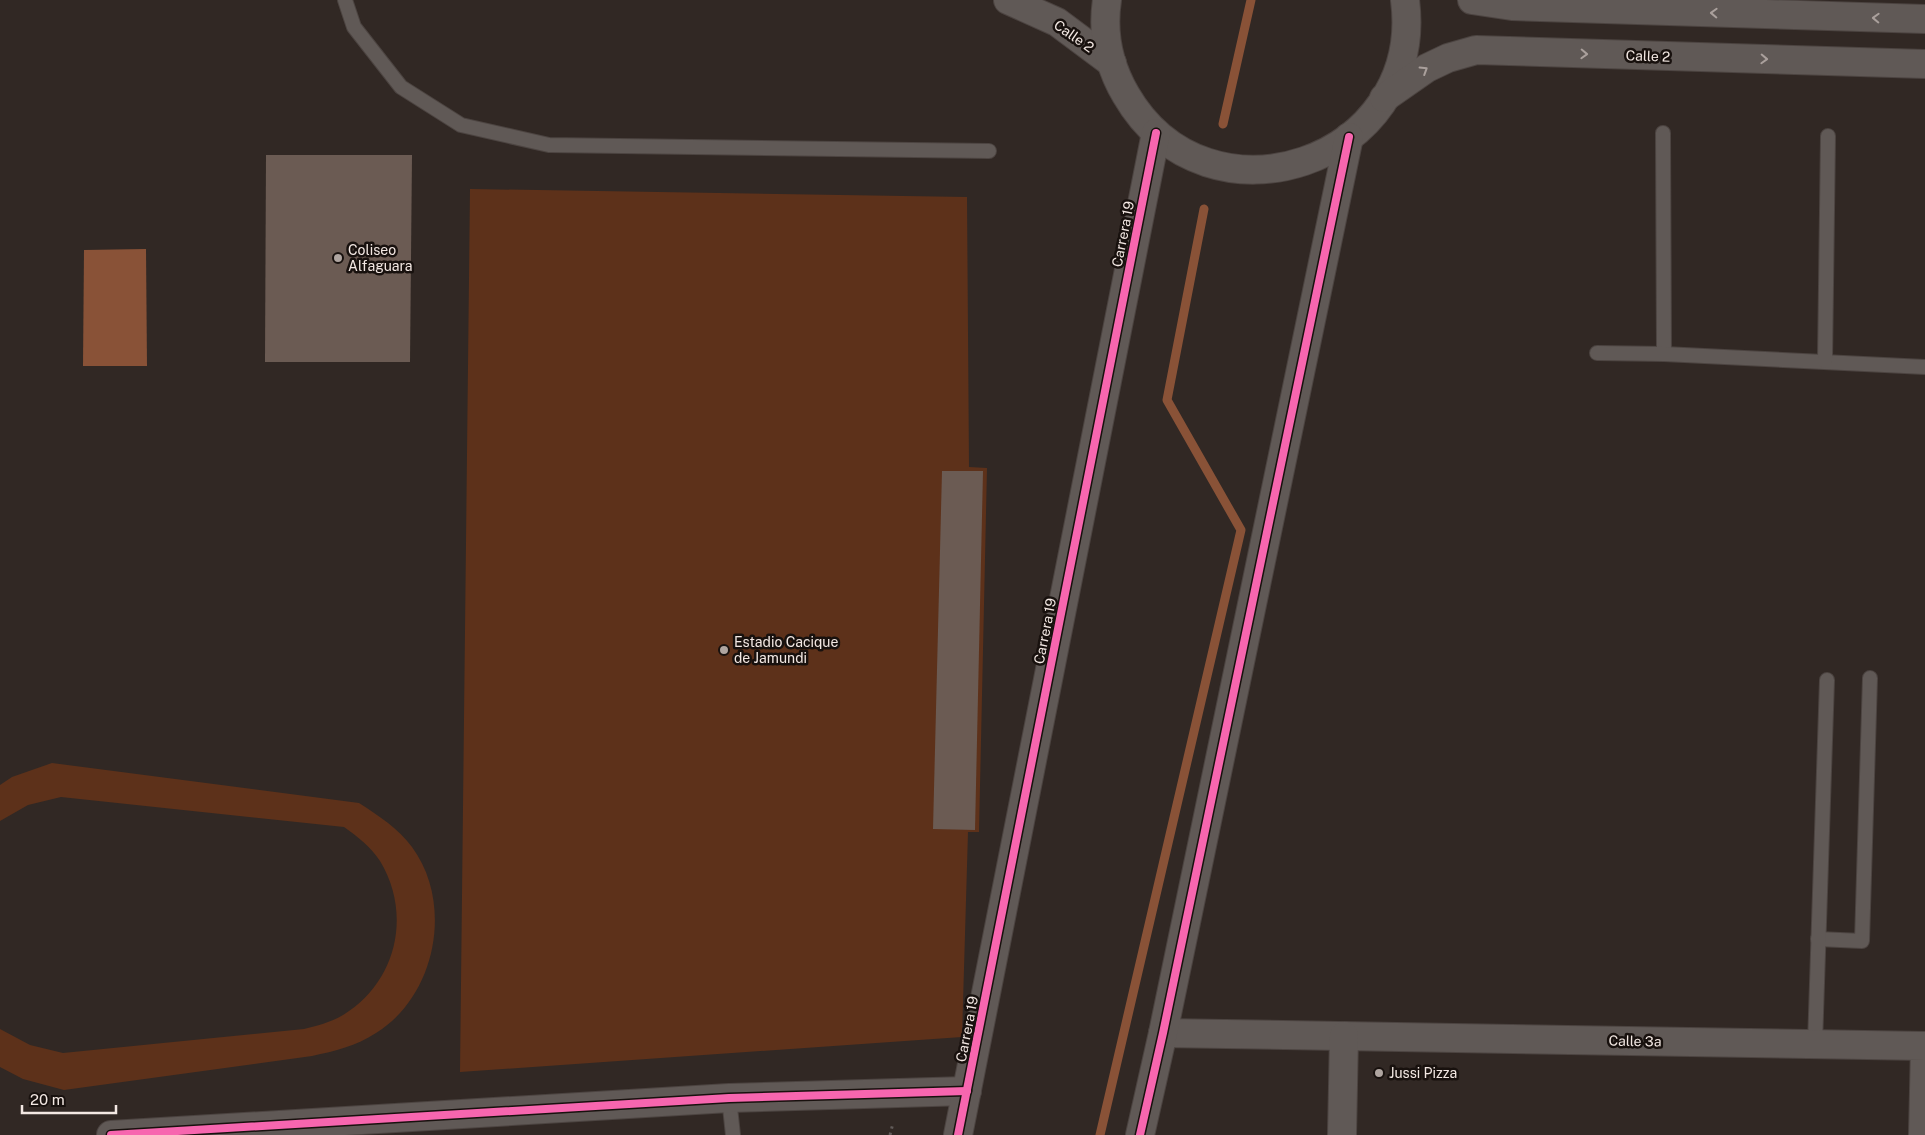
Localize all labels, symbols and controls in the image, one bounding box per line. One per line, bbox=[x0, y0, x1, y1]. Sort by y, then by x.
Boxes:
one-way arrow bbox=[1710, 7, 1718, 18]
one-way arrow bbox=[1872, 12, 1880, 23]
street label: Calle 2 bbox=[1051, 17, 1097, 55]
street label: Calle 2 bbox=[1625, 47, 1671, 65]
one-way arrow bbox=[1580, 49, 1588, 59]
one-way arrow bbox=[1760, 54, 1768, 65]
one-way arrow bbox=[1419, 67, 1428, 76]
street label: Carrera 19 bbox=[1109, 199, 1137, 268]
place label: Coliseo Alfaguara bbox=[348, 242, 413, 274]
marker: Coliseo Alfaguara bbox=[332, 252, 344, 264]
street label: Carrera 19 bbox=[1031, 596, 1059, 665]
place label: Estadio Cacique de Jamundi bbox=[734, 634, 838, 666]
marker: Estadio Cacique de Jamundi bbox=[718, 644, 730, 656]
street label: Carrera 19 bbox=[953, 994, 981, 1063]
street label: Calle 3a bbox=[1608, 1033, 1662, 1049]
place label: Jussi Pizza bbox=[1389, 1065, 1457, 1081]
marker: Jussi Pizza bbox=[1373, 1067, 1385, 1079]
scale bar bbox=[22, 1082, 116, 1114]
text: 20 m bbox=[30, 1091, 65, 1108]

